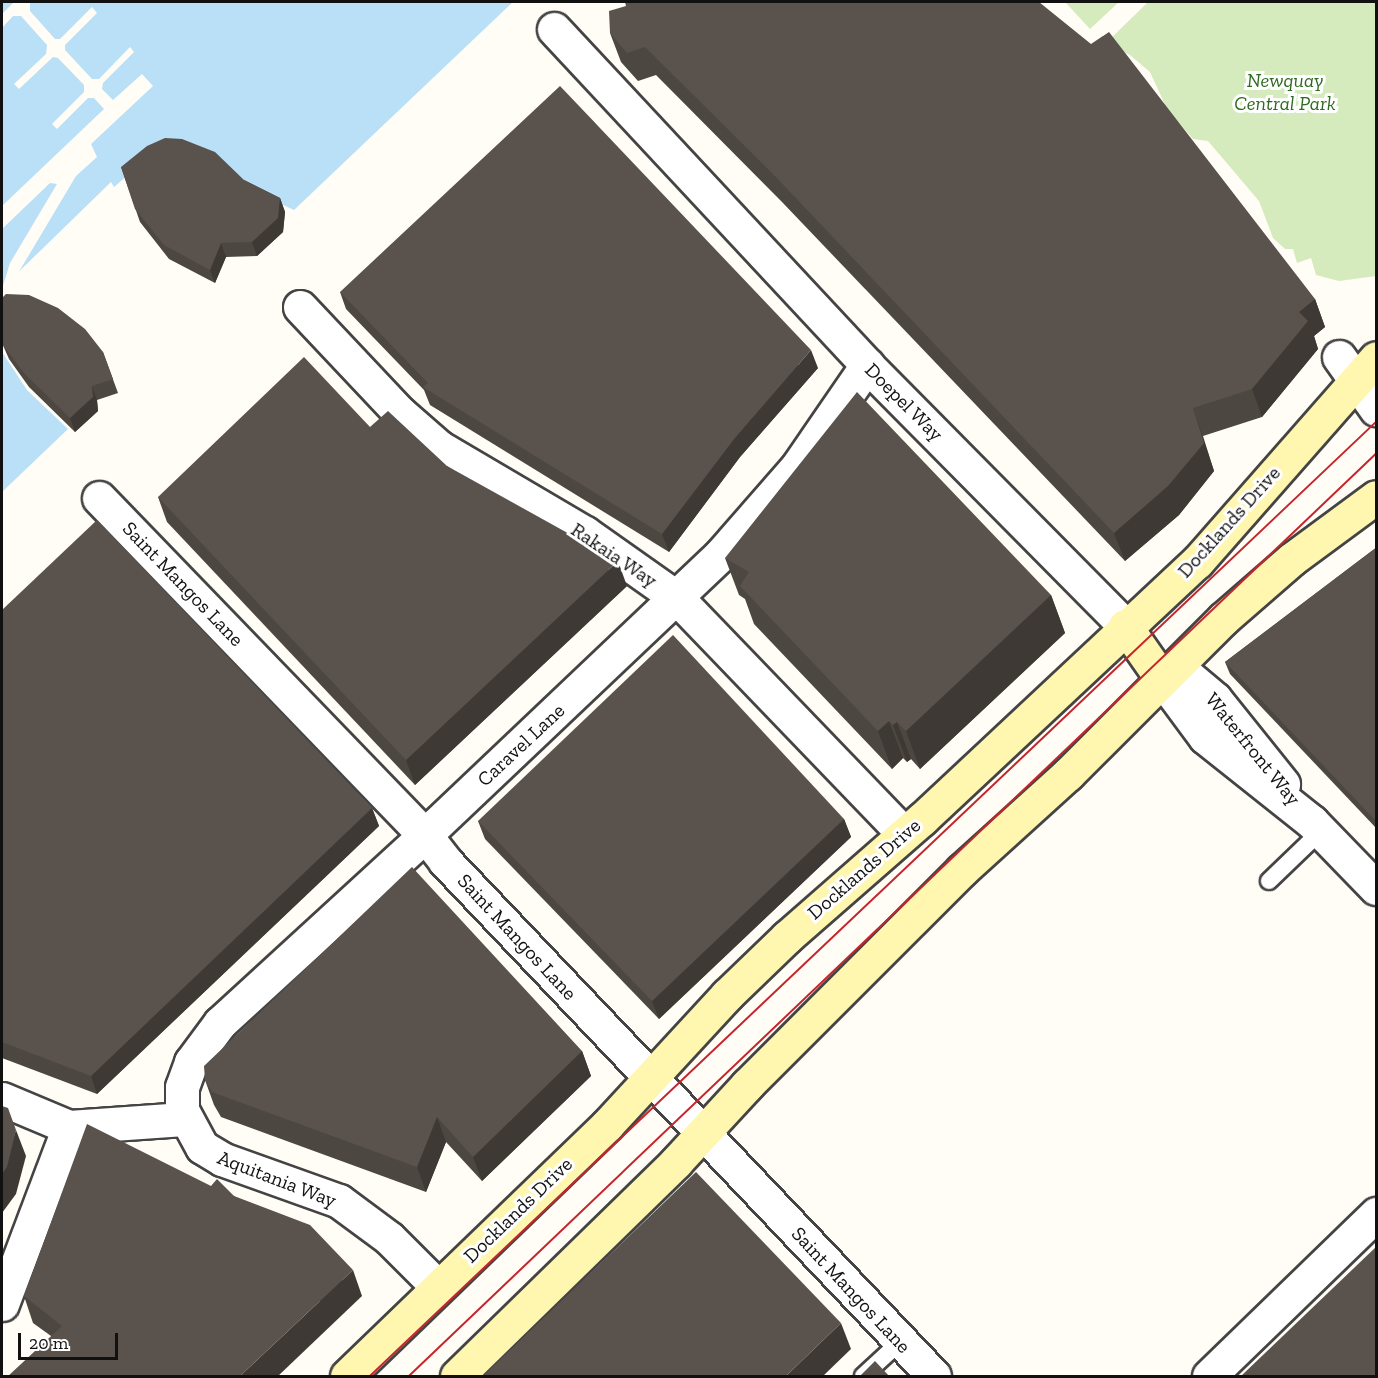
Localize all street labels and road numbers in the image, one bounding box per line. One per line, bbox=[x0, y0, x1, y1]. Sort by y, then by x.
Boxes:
street label: Doepel Way bbox=[860, 358, 948, 446]
street label: Docklands Drive bbox=[1173, 461, 1285, 583]
street label: Saint Mangos Lane bbox=[117, 517, 249, 651]
street label: Rakaia Way bbox=[566, 517, 662, 593]
street label: Waterfront Way bbox=[1200, 688, 1306, 810]
street label: Caravel Lane bbox=[472, 698, 570, 792]
street label: Docklands Drive bbox=[803, 813, 925, 925]
street label: Saint Mangos Lane bbox=[452, 869, 582, 1005]
street label: Aquitania Way bbox=[214, 1145, 340, 1213]
street label: Docklands Drive bbox=[459, 1152, 577, 1268]
street label: Saint Mangos Lane bbox=[786, 1222, 916, 1358]

